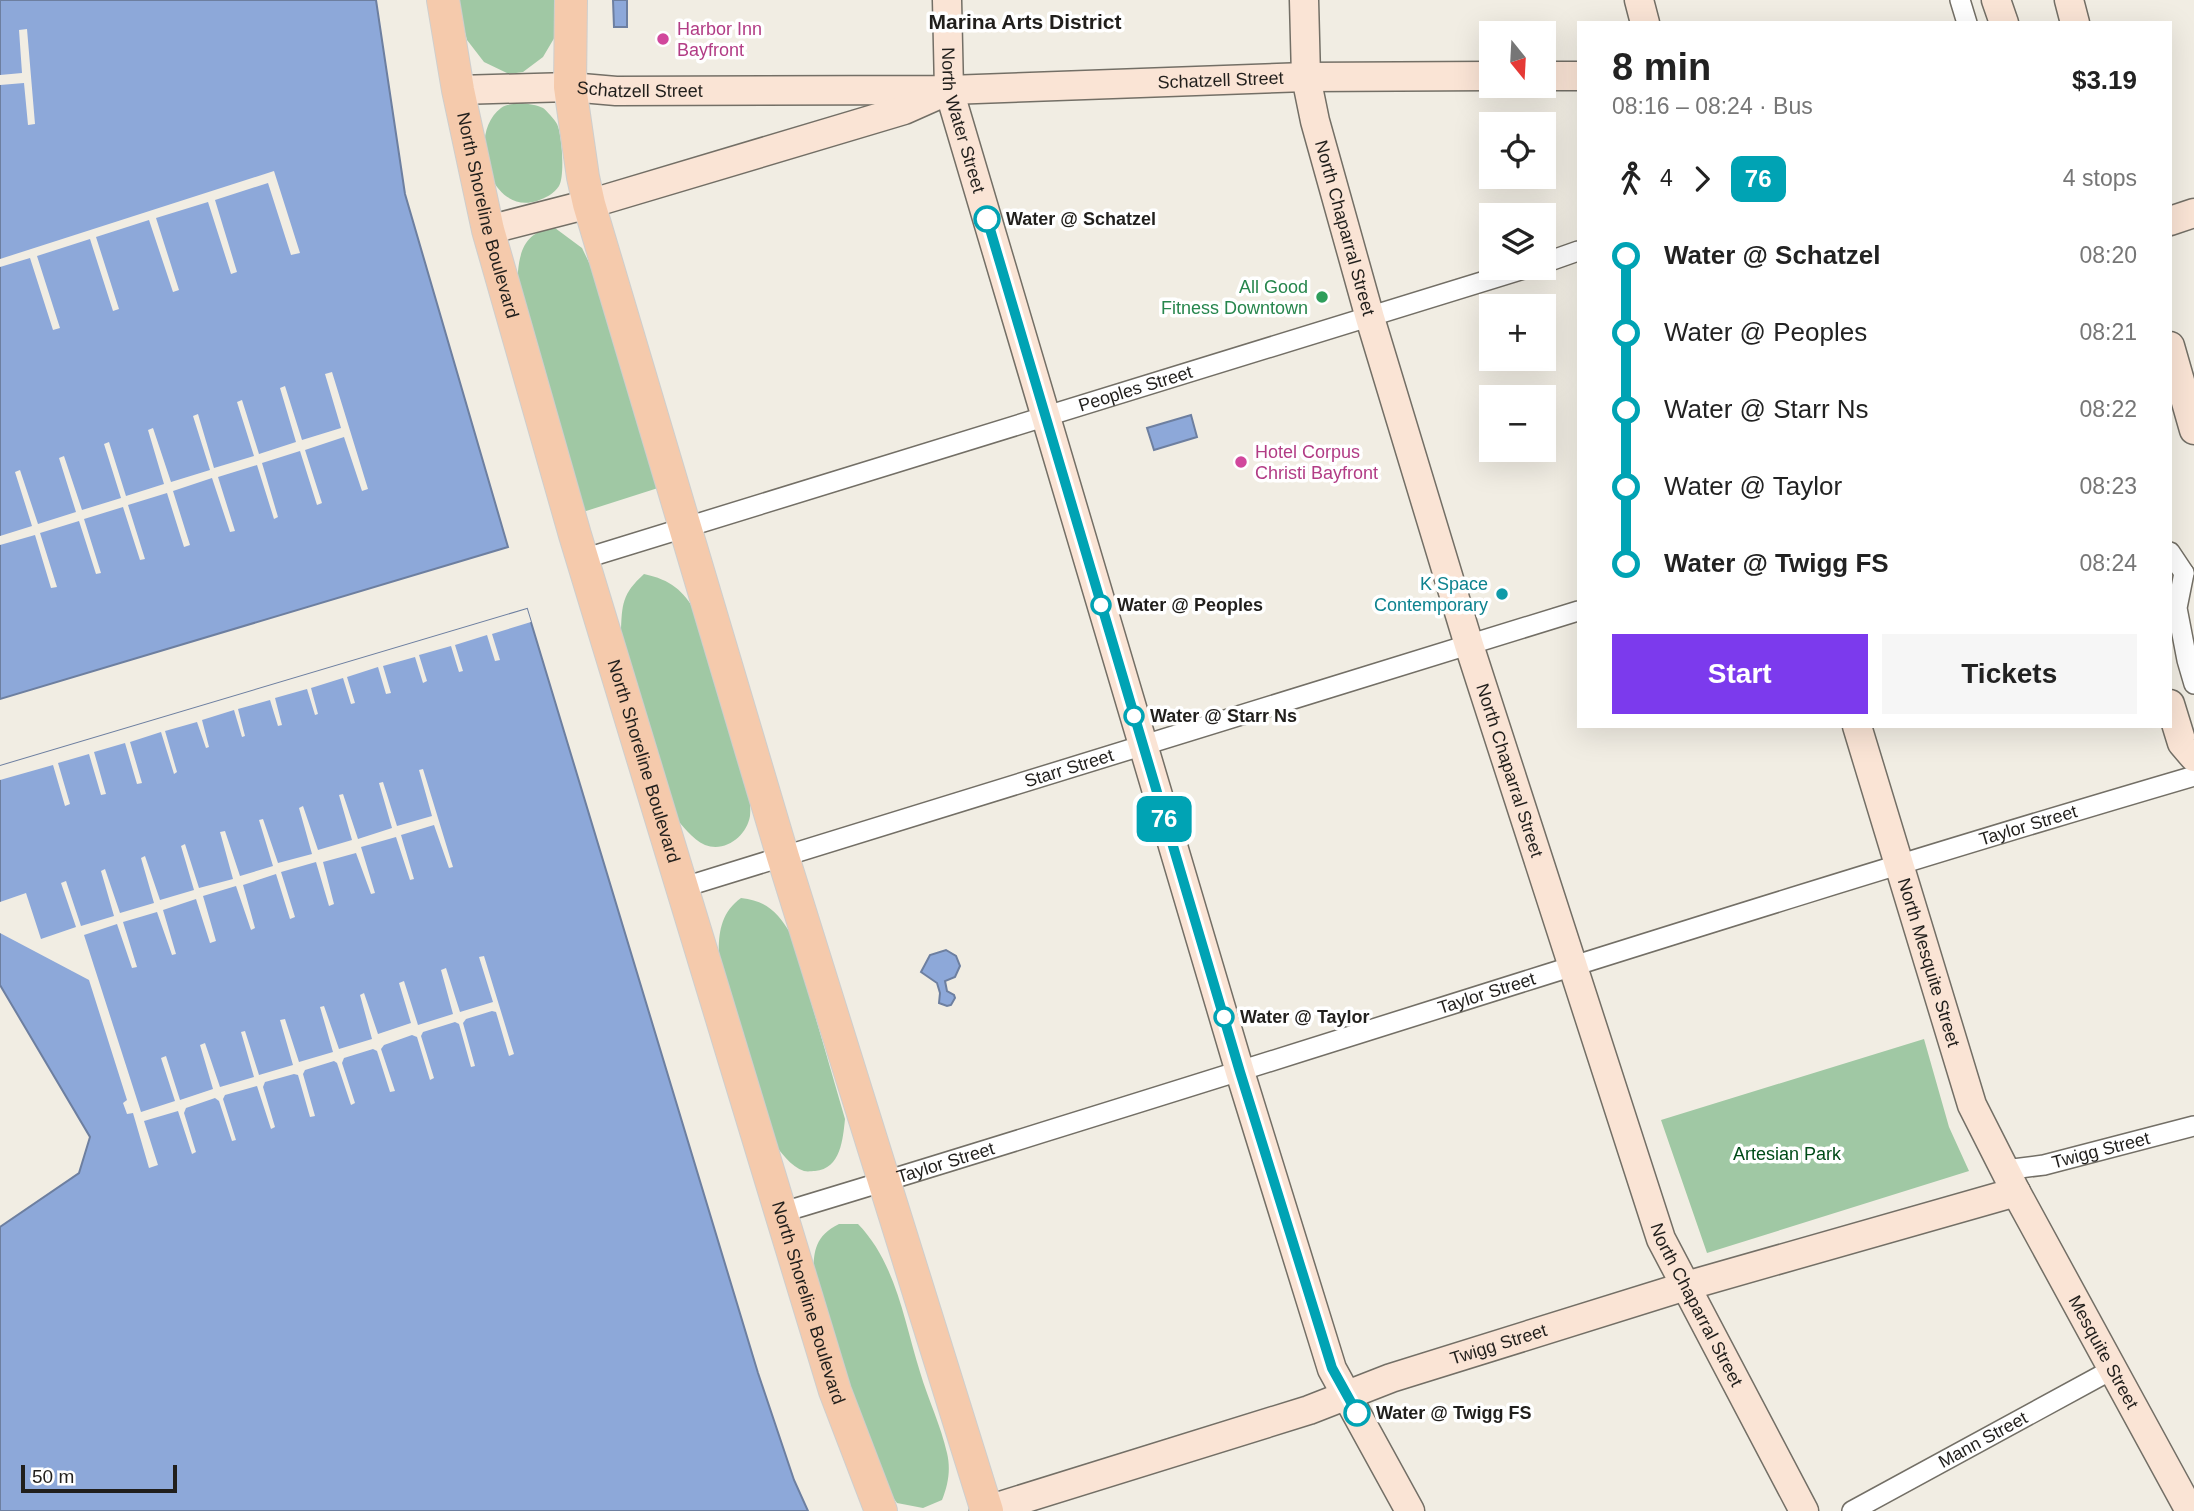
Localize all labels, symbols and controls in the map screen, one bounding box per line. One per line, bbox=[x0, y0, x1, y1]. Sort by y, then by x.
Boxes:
district label: Marina Arts District bbox=[929, 10, 1121, 33]
place label: Harbor Inn Bayfront bbox=[677, 19, 762, 60]
north arrow bbox=[1479, 21, 1556, 98]
map controls bbox=[1479, 21, 1556, 462]
marker: Harbor Inn Bayfront bbox=[655, 31, 671, 47]
text: 8 min bbox=[1612, 46, 1711, 88]
street label: North Water Street bbox=[938, 47, 989, 195]
text: $3.19 bbox=[2072, 65, 2137, 95]
street label: Schatzell Street bbox=[1157, 68, 1284, 92]
street label: Schatzell Street bbox=[576, 78, 703, 101]
text: 08:16 – 08:24 · Bus bbox=[1612, 93, 1813, 119]
street label: North Shoreline Boulevard bbox=[453, 111, 523, 320]
button: locate bbox=[1479, 112, 1556, 189]
street label: North Chaparral Street bbox=[1311, 138, 1379, 318]
icon: walk bbox=[1612, 160, 1650, 198]
icon: forward bbox=[1683, 160, 1721, 198]
text: 4 bbox=[1660, 165, 1673, 191]
text: 76 bbox=[1745, 165, 1772, 192]
text: 4 stops bbox=[2063, 165, 2137, 191]
button: layers bbox=[1479, 203, 1556, 280]
marker: Water @ Schatzel bbox=[974, 206, 1000, 232]
place label: Water @ Schatzel bbox=[1006, 209, 1156, 229]
text: Water @ Schatzel bbox=[1664, 240, 1881, 270]
text: 08:20 bbox=[2079, 242, 2137, 268]
place label: All Good Fitness Downtown bbox=[1161, 277, 1308, 318]
marker: All Good Fitness Downtown bbox=[1314, 289, 1330, 305]
button: + bbox=[1479, 294, 1556, 371]
text: Water @ Peoples bbox=[1664, 317, 1867, 347]
text: 08:21 bbox=[2079, 319, 2137, 345]
street label: Peoples Street bbox=[1076, 362, 1195, 416]
button: − bbox=[1479, 385, 1556, 462]
text: Water @ Starr Ns bbox=[1664, 394, 1869, 424]
text: 08:22 bbox=[2079, 396, 2137, 422]
place label: Hotel Corpus Christi Bayfront bbox=[1255, 442, 1378, 483]
marker: Hotel Corpus Christi Bayfront bbox=[1233, 454, 1249, 470]
text: Water @ Taylor bbox=[1664, 471, 1842, 501]
text: 08:23 bbox=[2079, 473, 2137, 499]
text: Water @ Twigg FS bbox=[1664, 548, 1889, 578]
text: 08:24 bbox=[2079, 550, 2137, 576]
place label: K Space Contemporary bbox=[1374, 574, 1488, 615]
marker: K Space Contemporary bbox=[1494, 586, 1510, 602]
marker: Water @ Peoples bbox=[1091, 595, 1111, 615]
place label: Water @ Peoples bbox=[1117, 595, 1263, 615]
button: Start bbox=[1612, 634, 1868, 714]
button: Tickets bbox=[1882, 634, 2137, 714]
street label: North Shoreline Boulevard bbox=[603, 657, 684, 865]
street label: North Chaparral Street bbox=[1472, 681, 1547, 860]
marker: Water @ Starr Ns bbox=[1124, 706, 1144, 726]
place label: Water @ Starr Ns bbox=[1150, 706, 1297, 726]
street label: Starr Street bbox=[1022, 745, 1116, 791]
line badge: 76 bbox=[1132, 796, 1196, 842]
street label: Taylor Street bbox=[1977, 801, 2079, 850]
text: 76 bbox=[1151, 805, 1177, 832]
street label: North Mesquite Street bbox=[1894, 876, 1964, 1049]
street label: Taylor Street bbox=[1435, 969, 1538, 1018]
marker: Water @ Taylor bbox=[1214, 1007, 1234, 1027]
place label: Water @ Taylor bbox=[1240, 1007, 1370, 1027]
street label: Twigg Street bbox=[2050, 1128, 2152, 1173]
street label: Taylor Street bbox=[894, 1138, 997, 1187]
park label: Artesian Park bbox=[1733, 1144, 1842, 1164]
street label: North Shoreline Boulevard bbox=[768, 1199, 849, 1407]
street label: North Chaparral Street bbox=[1647, 1221, 1747, 1390]
street label: Mesquite Street bbox=[2064, 1292, 2142, 1412]
street label: Twigg Street bbox=[1448, 1320, 1549, 1369]
marker: Water @ Twigg FS bbox=[1344, 1400, 1370, 1426]
place label: Water @ Twigg FS bbox=[1376, 1403, 1532, 1423]
street label: Mann Street bbox=[1935, 1408, 2031, 1472]
scale bar bbox=[21, 1462, 177, 1494]
text: 50 m bbox=[32, 1466, 74, 1487]

